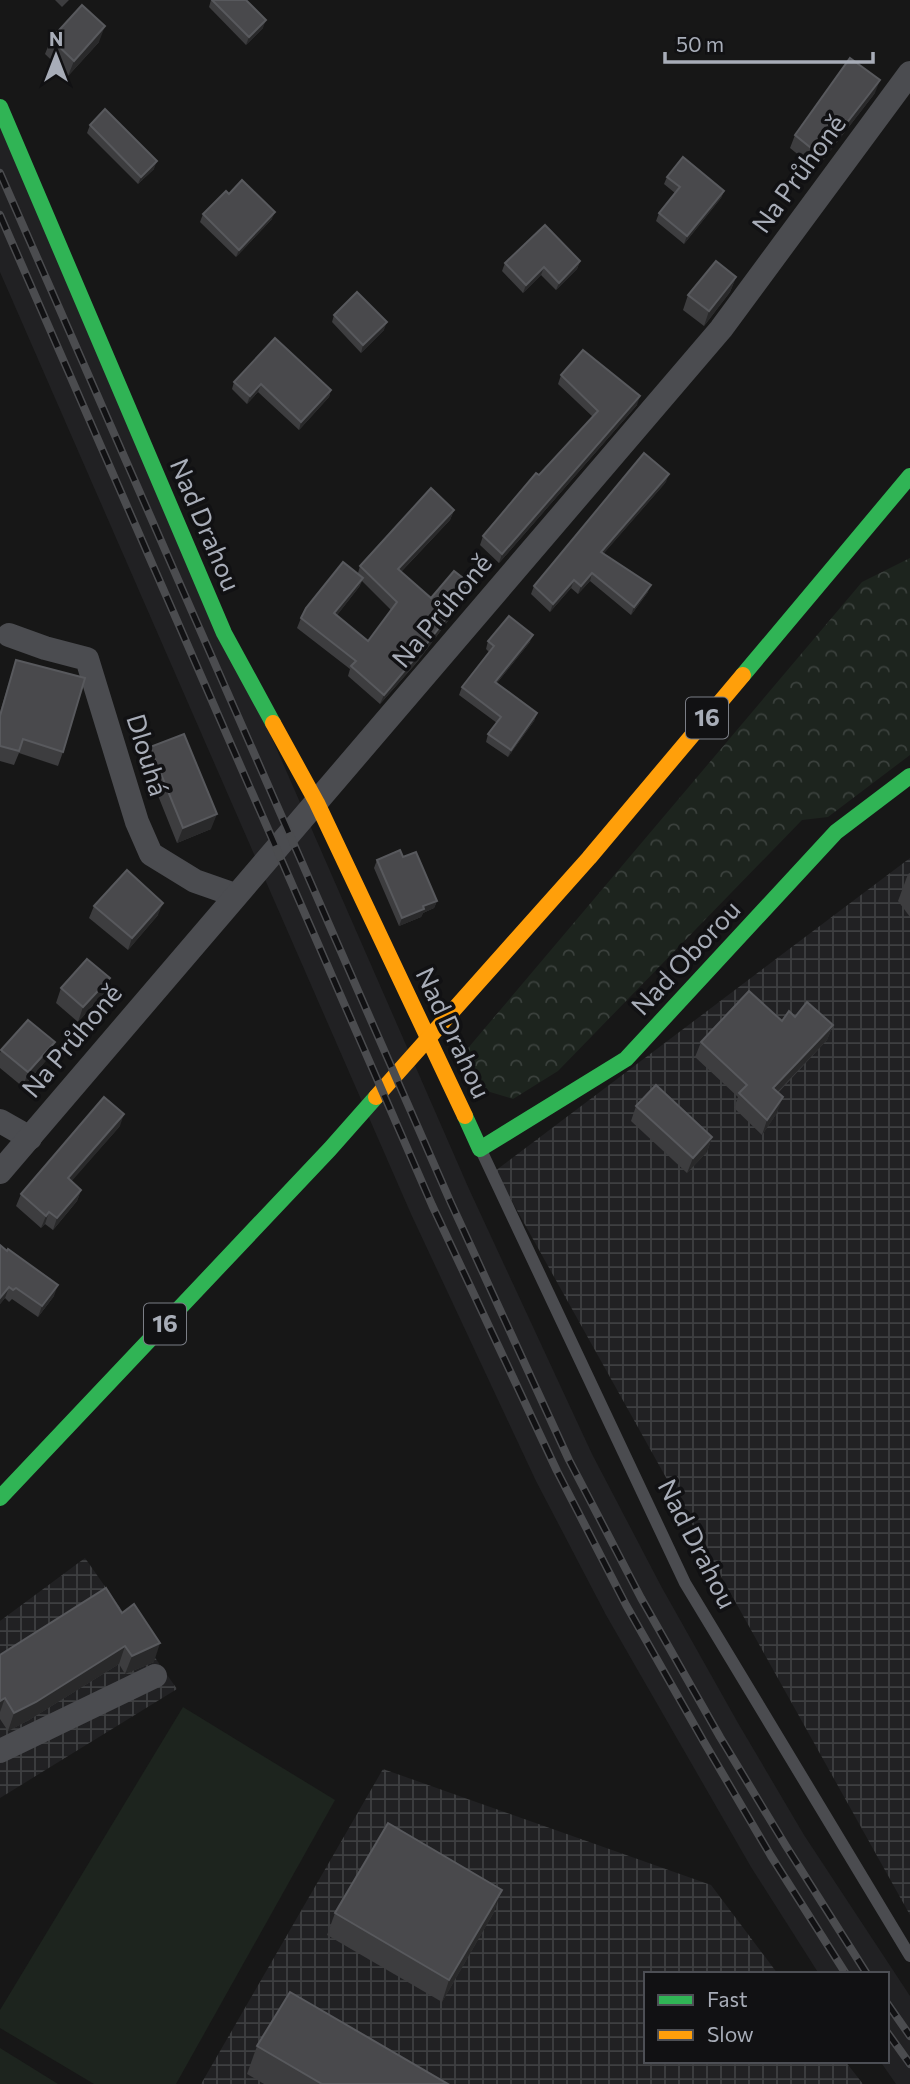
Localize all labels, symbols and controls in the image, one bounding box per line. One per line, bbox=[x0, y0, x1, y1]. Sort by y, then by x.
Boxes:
north arrow bbox=[21, 21, 91, 91]
scale bar bbox=[665, 21, 873, 65]
text: N bbox=[49, 27, 63, 50]
text: 50 m bbox=[676, 31, 724, 56]
street label: Na Průhoně bbox=[745, 108, 851, 238]
street label: Nad Drahou bbox=[165, 453, 248, 595]
street label: Na Průhoně bbox=[384, 547, 497, 673]
road number: 16 bbox=[686, 698, 728, 738]
street label: Dlouhá bbox=[121, 710, 176, 799]
street label: Nad Oborou bbox=[624, 893, 746, 1021]
street label: Nad Drahou bbox=[411, 962, 498, 1103]
street label: Na Průhoně bbox=[14, 977, 127, 1103]
road number: 16 bbox=[144, 1304, 186, 1344]
street label: Nad Drahou bbox=[653, 1473, 744, 1613]
legend bbox=[644, 1972, 889, 2063]
text: Fast bbox=[707, 1986, 748, 2011]
text: Slow bbox=[707, 2021, 754, 2046]

